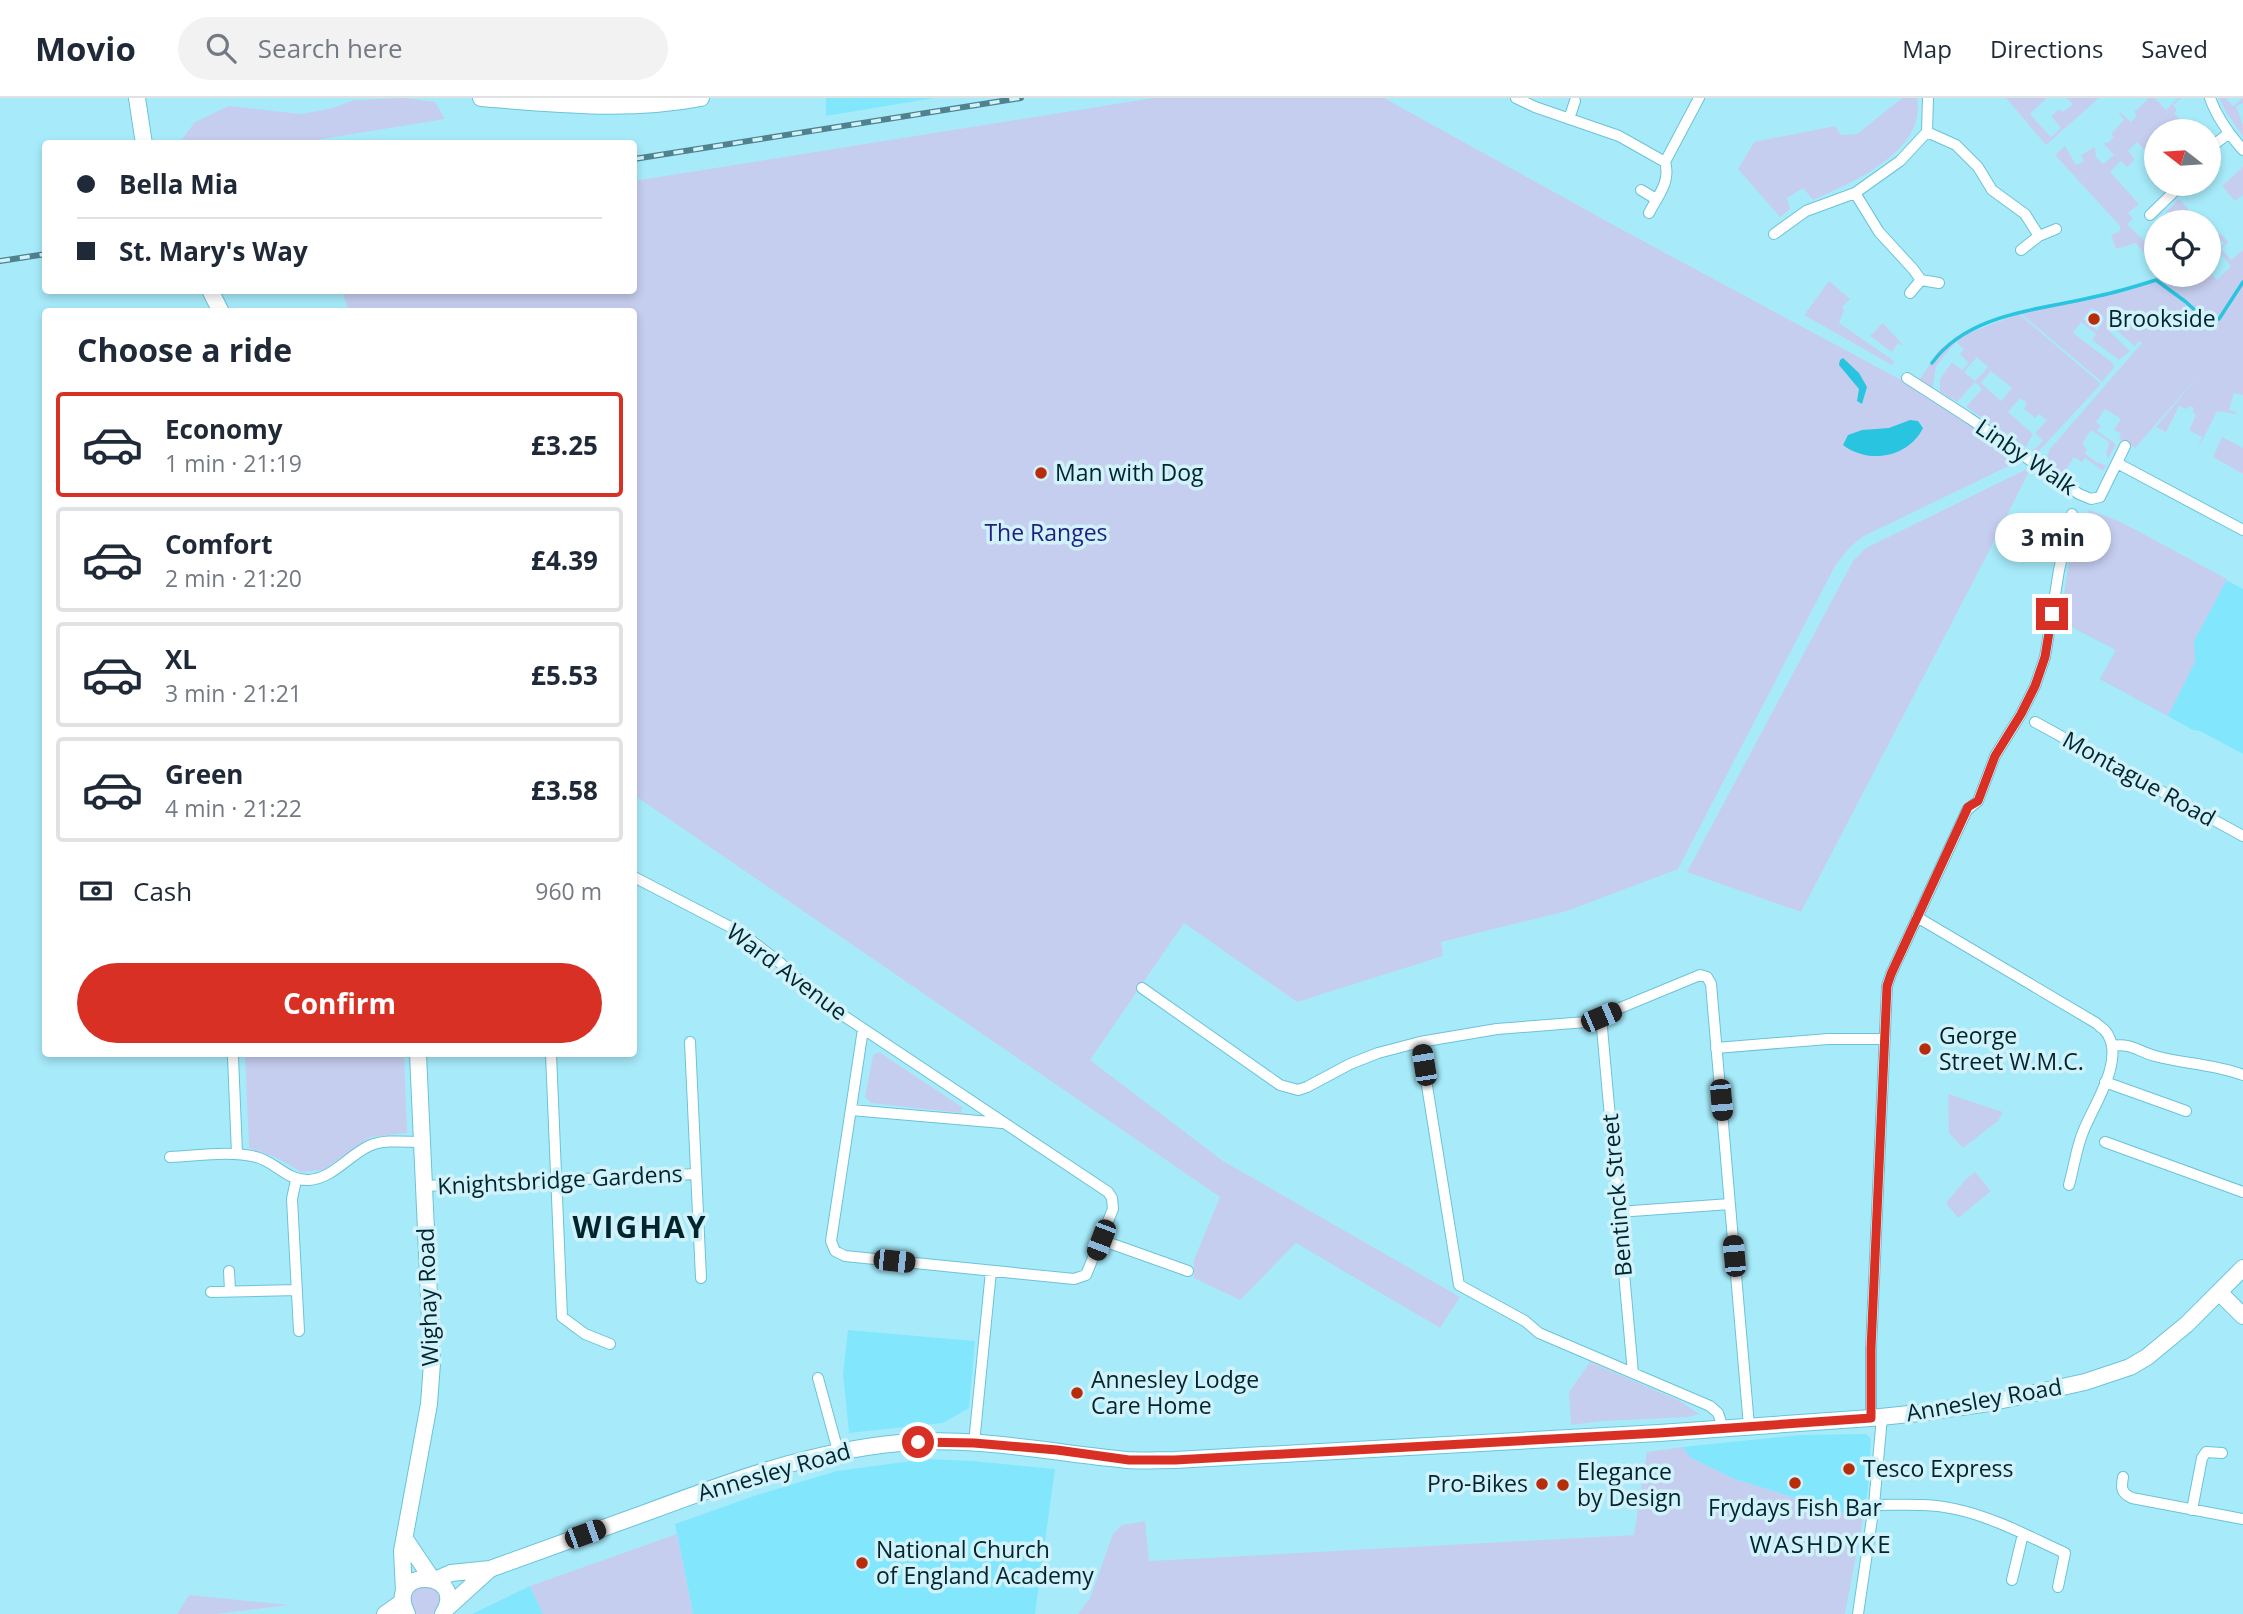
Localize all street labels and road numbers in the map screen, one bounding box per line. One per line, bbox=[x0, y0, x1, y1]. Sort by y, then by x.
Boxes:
street label: Linby Walk bbox=[1970, 411, 2083, 502]
street label: Montague Road bbox=[2057, 723, 2222, 833]
street label: Ward Avenue bbox=[721, 915, 855, 1027]
street label: Bentinck Street bbox=[1593, 1112, 1639, 1278]
street label: Knightsbridge Gardens bbox=[437, 1157, 683, 1201]
street label: Wighay Road bbox=[409, 1227, 445, 1367]
street label: Annesley Road bbox=[1903, 1370, 2064, 1428]
street label: Annesley Road bbox=[694, 1434, 854, 1508]

